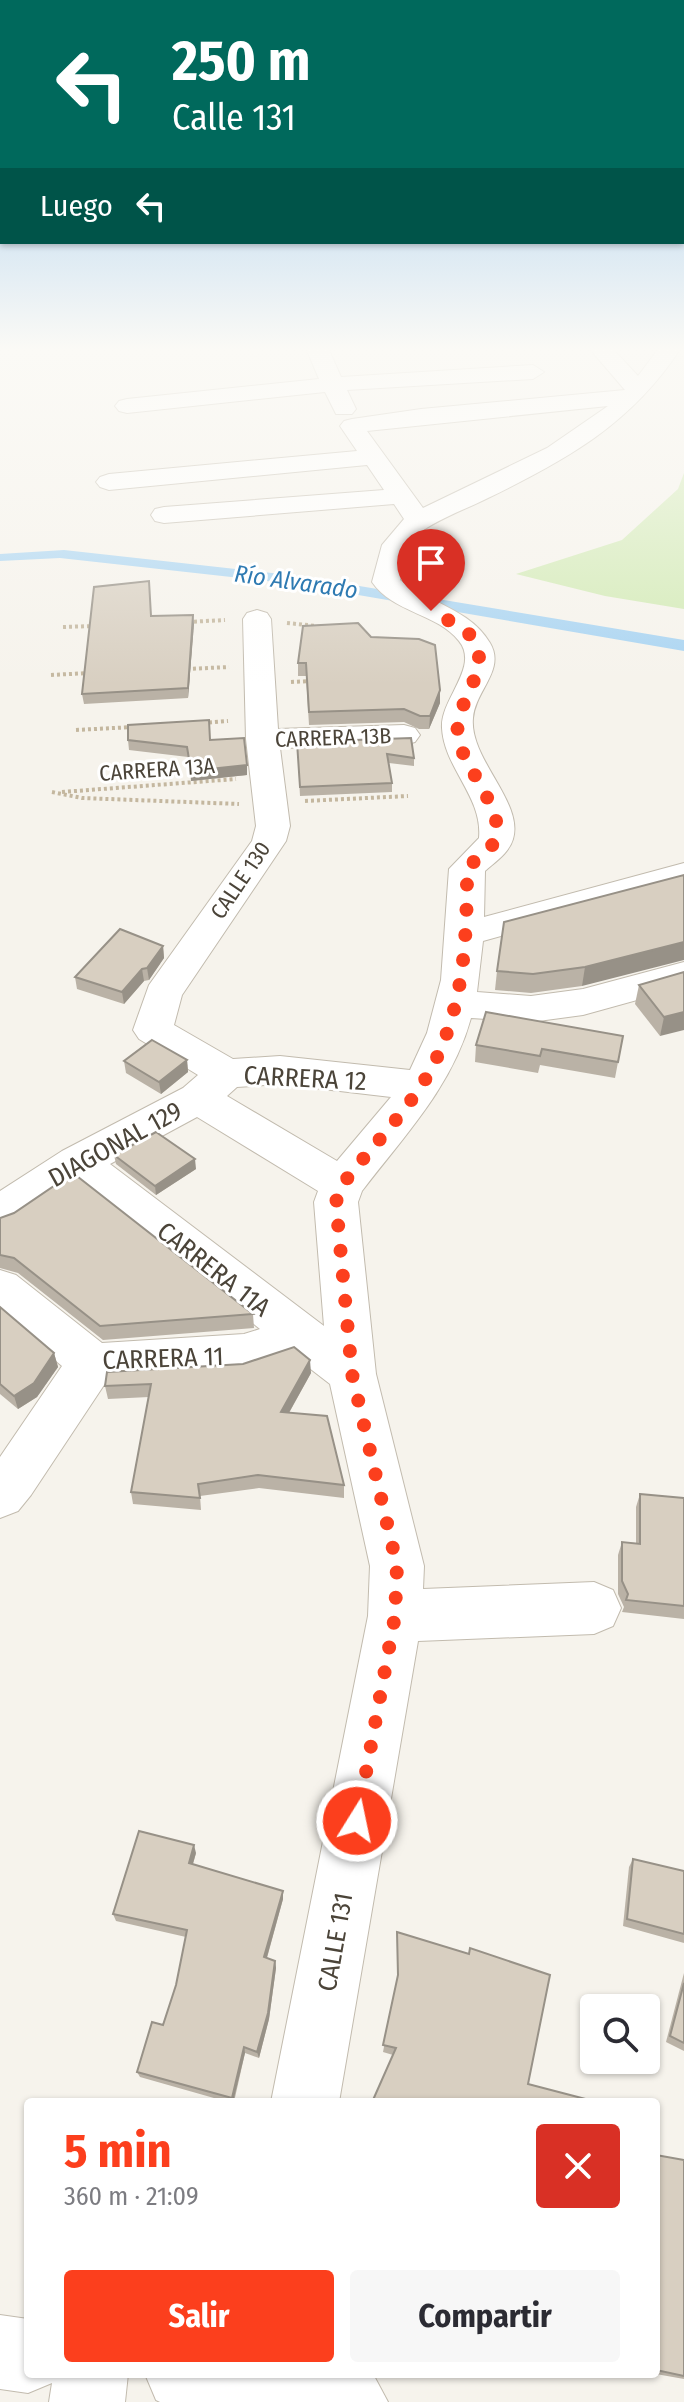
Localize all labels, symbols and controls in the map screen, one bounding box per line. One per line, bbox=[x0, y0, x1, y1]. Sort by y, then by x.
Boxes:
text: 250 m bbox=[172, 28, 310, 95]
icon: left bbox=[40, 32, 144, 136]
text: Calle 131 bbox=[172, 96, 296, 140]
icon: left bbox=[129, 184, 173, 228]
text: Luego bbox=[40, 188, 113, 224]
pin bbox=[397, 529, 465, 611]
icon: arrive bbox=[409, 541, 453, 585]
water label: Río Alvarado bbox=[233, 559, 359, 605]
street label: CARRERA 13B bbox=[274, 722, 392, 753]
street label: CARRERA 13A bbox=[98, 752, 216, 787]
street label: CALLE 130 bbox=[205, 836, 276, 924]
street label: CARRERA 12 bbox=[243, 1060, 367, 1097]
street label: DIAGONAL 129 bbox=[43, 1095, 187, 1194]
street label: CARRERA 11A bbox=[151, 1216, 277, 1323]
street label: CARRERA 11 bbox=[102, 1341, 224, 1376]
position arrow bbox=[315, 1779, 399, 1863]
street label: CALLE 131 bbox=[312, 1890, 359, 1994]
map controls bbox=[580, 1994, 660, 2074]
button: search bbox=[580, 1994, 660, 2074]
text: 5 min bbox=[64, 2122, 172, 2180]
button: close bbox=[536, 2124, 620, 2208]
text: 360 m · 21:09 bbox=[64, 2181, 199, 2212]
button: Salir bbox=[64, 2270, 334, 2362]
button: Compartir bbox=[350, 2270, 620, 2362]

